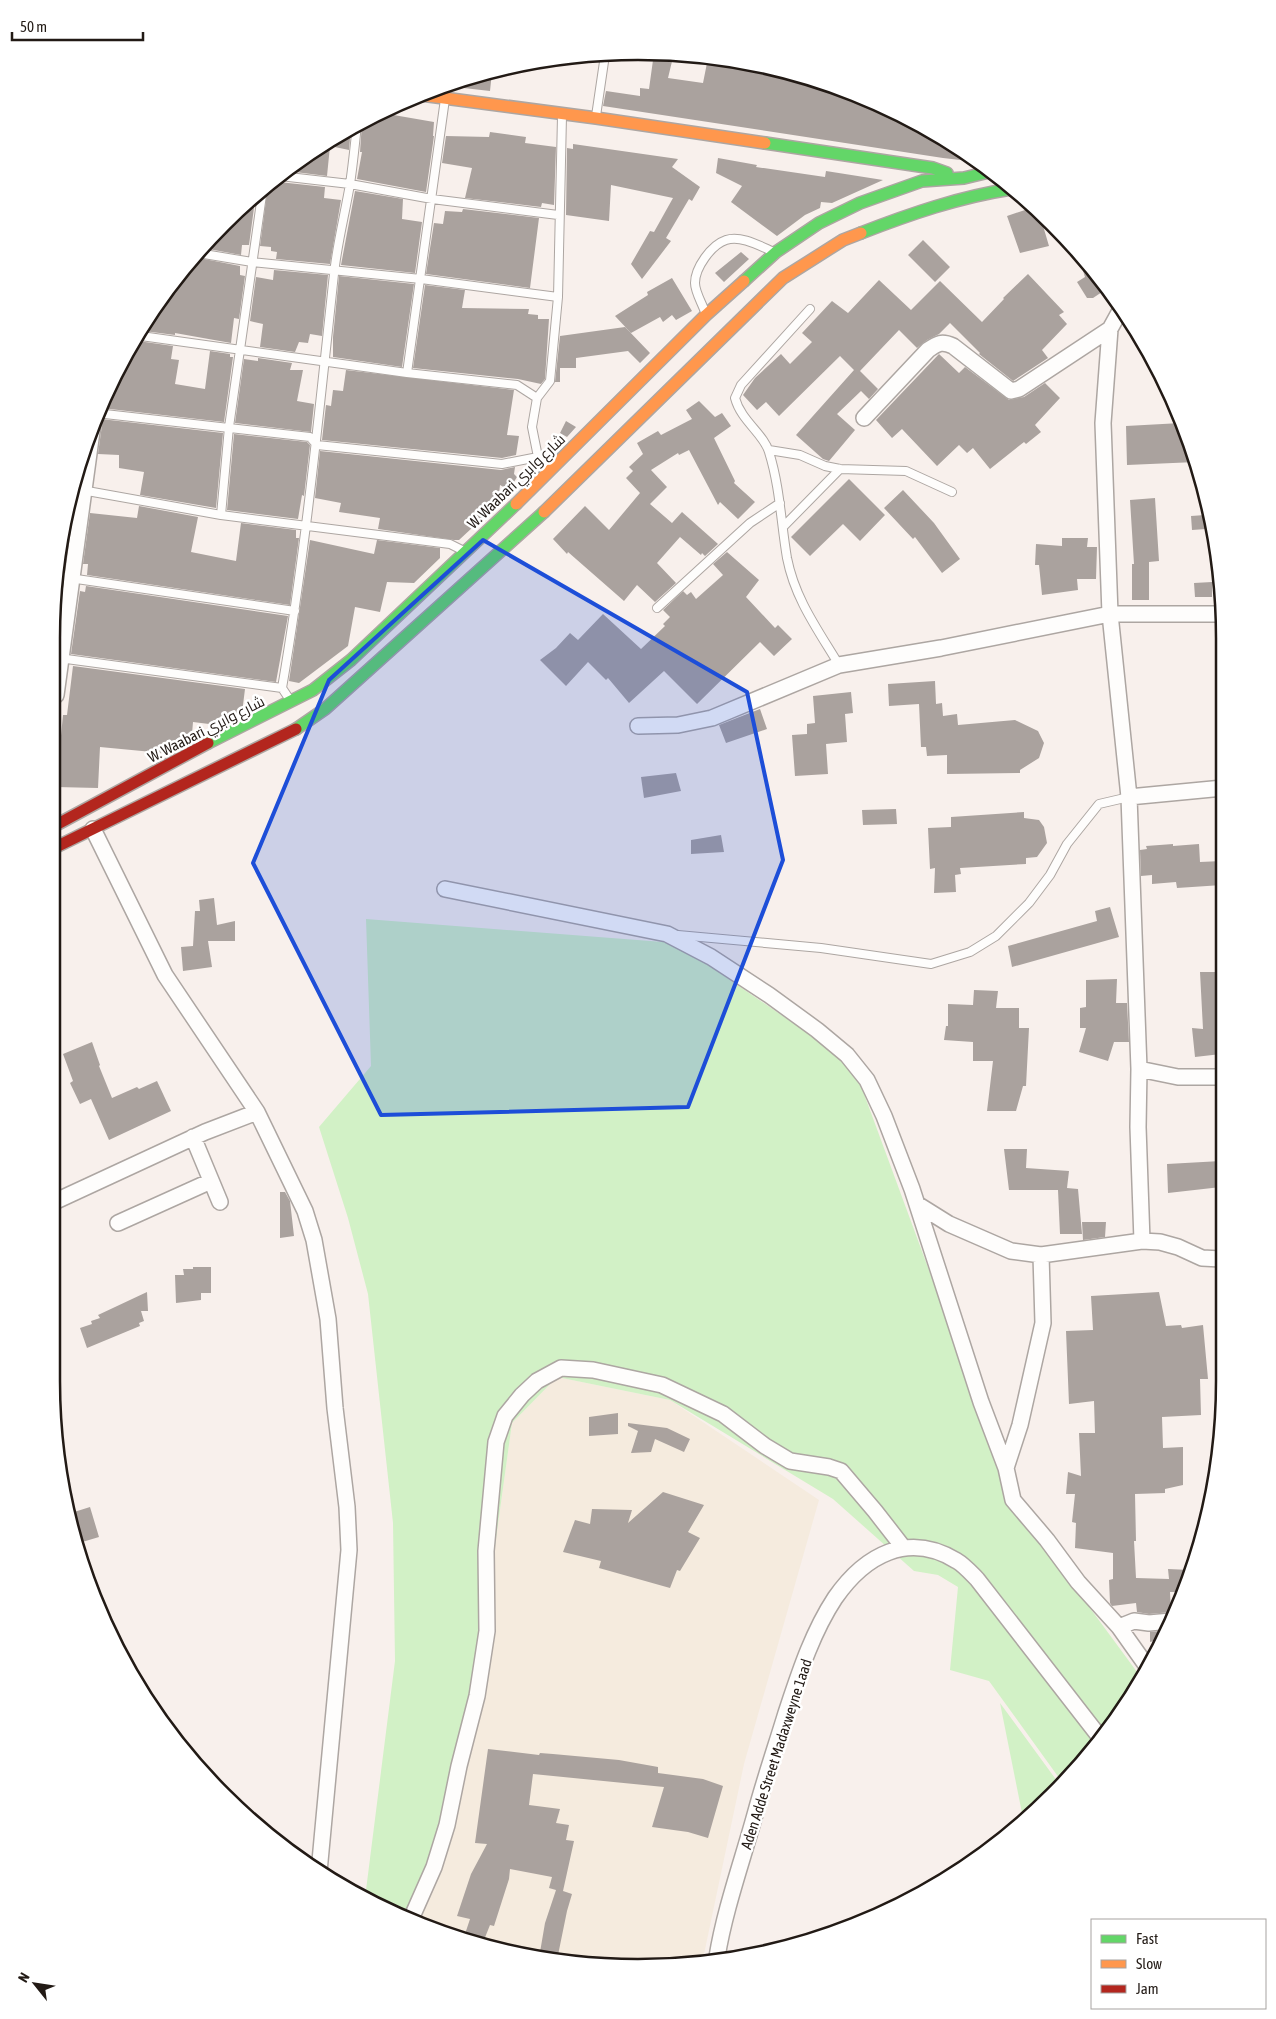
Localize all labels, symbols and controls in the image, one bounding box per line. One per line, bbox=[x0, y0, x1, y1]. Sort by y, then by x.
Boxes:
scale bar bbox=[12, 10, 144, 42]
text: 50 m bbox=[20, 18, 47, 35]
street label: W. Waabari شارع وابري bbox=[464, 430, 571, 535]
street label: W. Waabari شارع وابري bbox=[145, 692, 269, 769]
street label: Aden Adde Street Madaxweyne 1aad bbox=[737, 1657, 815, 1851]
legend bbox=[1091, 1919, 1266, 2009]
text: Fast bbox=[1136, 1930, 1158, 1947]
text: Slow bbox=[1136, 1955, 1162, 1972]
north arrow bbox=[10, 1959, 60, 2009]
text: N bbox=[15, 1970, 33, 1985]
text: Jam bbox=[1136, 1980, 1159, 1997]

